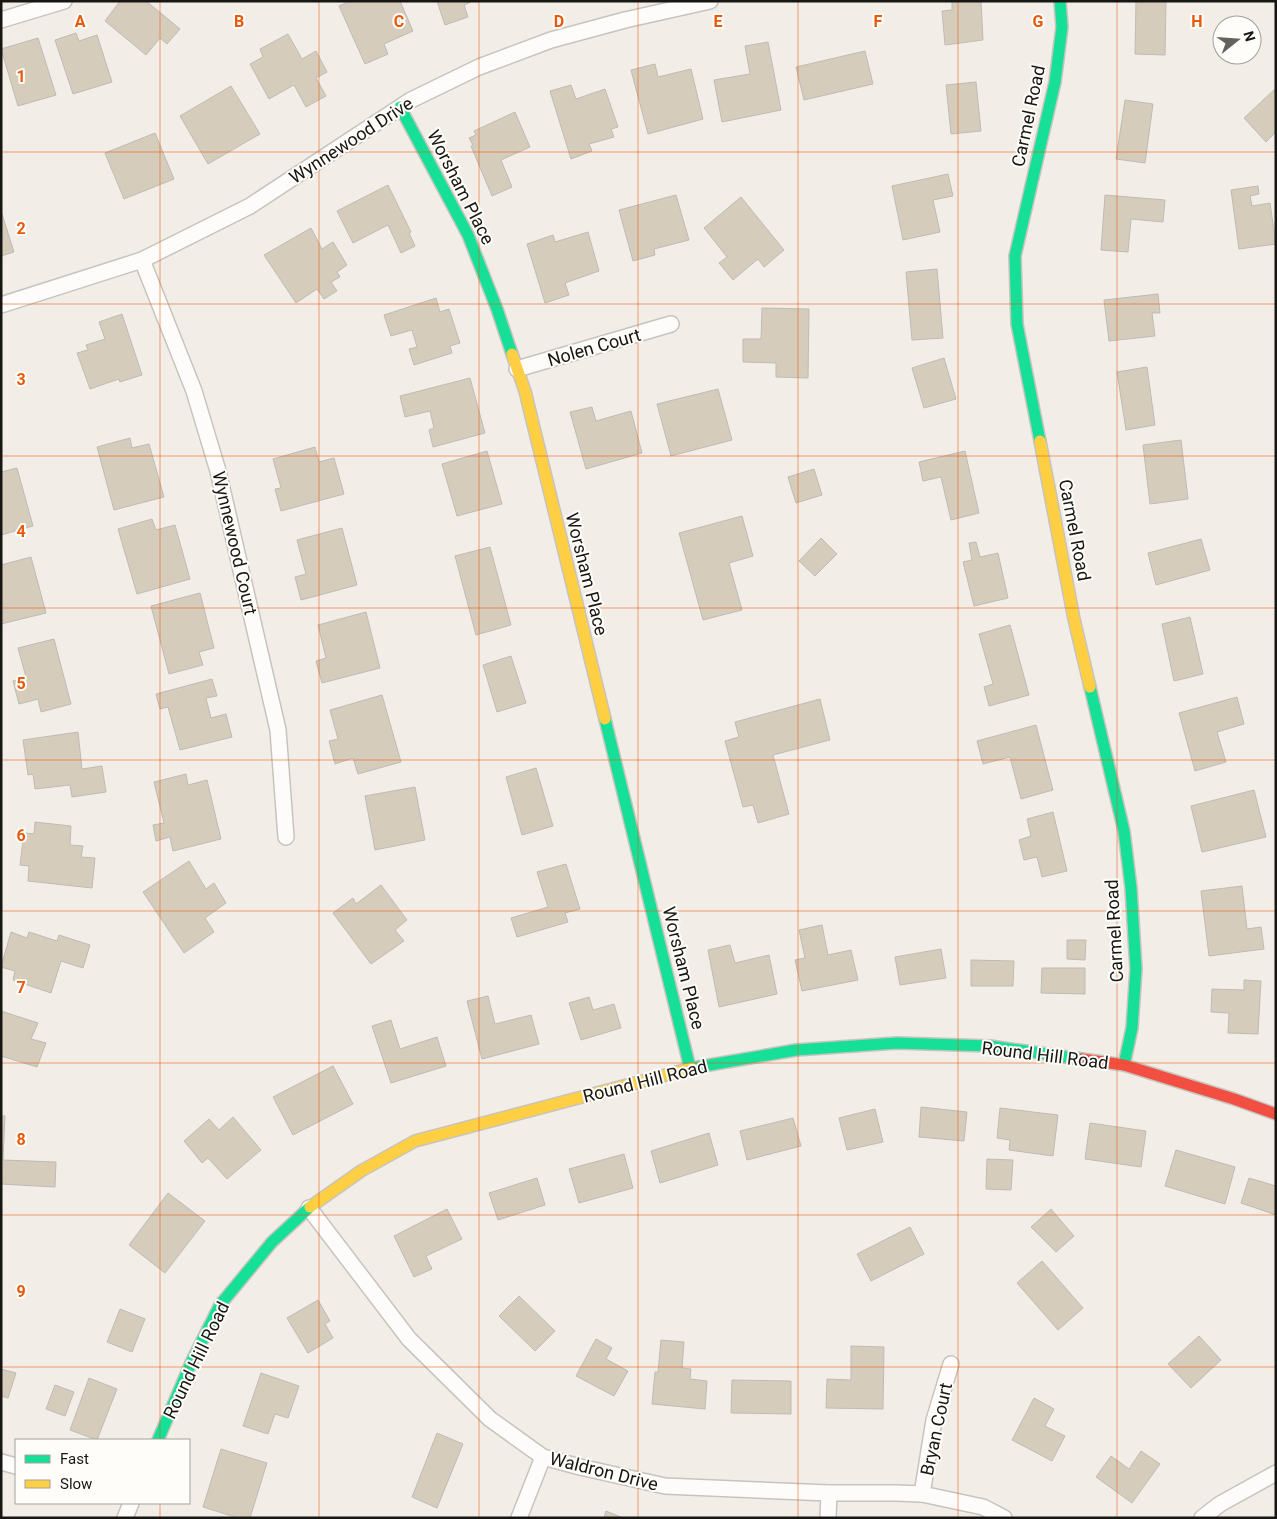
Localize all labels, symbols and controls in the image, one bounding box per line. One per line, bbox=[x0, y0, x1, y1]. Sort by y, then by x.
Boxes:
text: A bbox=[75, 12, 86, 31]
text: B bbox=[234, 12, 244, 31]
text: C bbox=[394, 12, 404, 31]
text: D bbox=[554, 12, 564, 31]
text: E bbox=[714, 12, 723, 31]
text: F bbox=[874, 12, 883, 31]
text: G bbox=[1033, 12, 1044, 31]
text: H bbox=[1191, 12, 1203, 31]
north arrow bbox=[1212, 15, 1262, 65]
text: N bbox=[1240, 29, 1259, 43]
street label: Carmel Road bbox=[1007, 63, 1049, 169]
text: 1 bbox=[16, 67, 26, 86]
street label: Wynnewood Drive bbox=[285, 92, 417, 188]
street label: Worsham Place bbox=[423, 126, 499, 248]
text: 2 bbox=[16, 219, 26, 238]
street label: Nolen Court bbox=[545, 324, 643, 370]
text: 3 bbox=[16, 370, 26, 389]
street label: Wynnewood Court bbox=[208, 469, 262, 617]
street label: Carmel Road bbox=[1055, 477, 1095, 583]
street label: Worsham Place bbox=[562, 510, 612, 638]
text: 4 bbox=[16, 522, 26, 541]
text: 5 bbox=[16, 674, 26, 693]
text: 6 bbox=[16, 826, 26, 845]
street label: Carmel Road bbox=[1101, 879, 1127, 983]
street label: Worsham Place bbox=[659, 904, 709, 1032]
text: 7 bbox=[16, 978, 26, 997]
street label: Round Hill Road bbox=[980, 1037, 1110, 1073]
street label: Round Hill Road bbox=[581, 1055, 709, 1107]
text: 8 bbox=[16, 1130, 26, 1149]
text: 9 bbox=[16, 1282, 26, 1301]
street label: Round Hill Road bbox=[159, 1298, 233, 1422]
street label: Bryan Court bbox=[916, 1381, 956, 1477]
legend bbox=[15, 1439, 190, 1504]
street label: Waldron Drive bbox=[548, 1447, 660, 1495]
text: Fast bbox=[60, 1450, 89, 1468]
text: Slow bbox=[60, 1475, 92, 1493]

